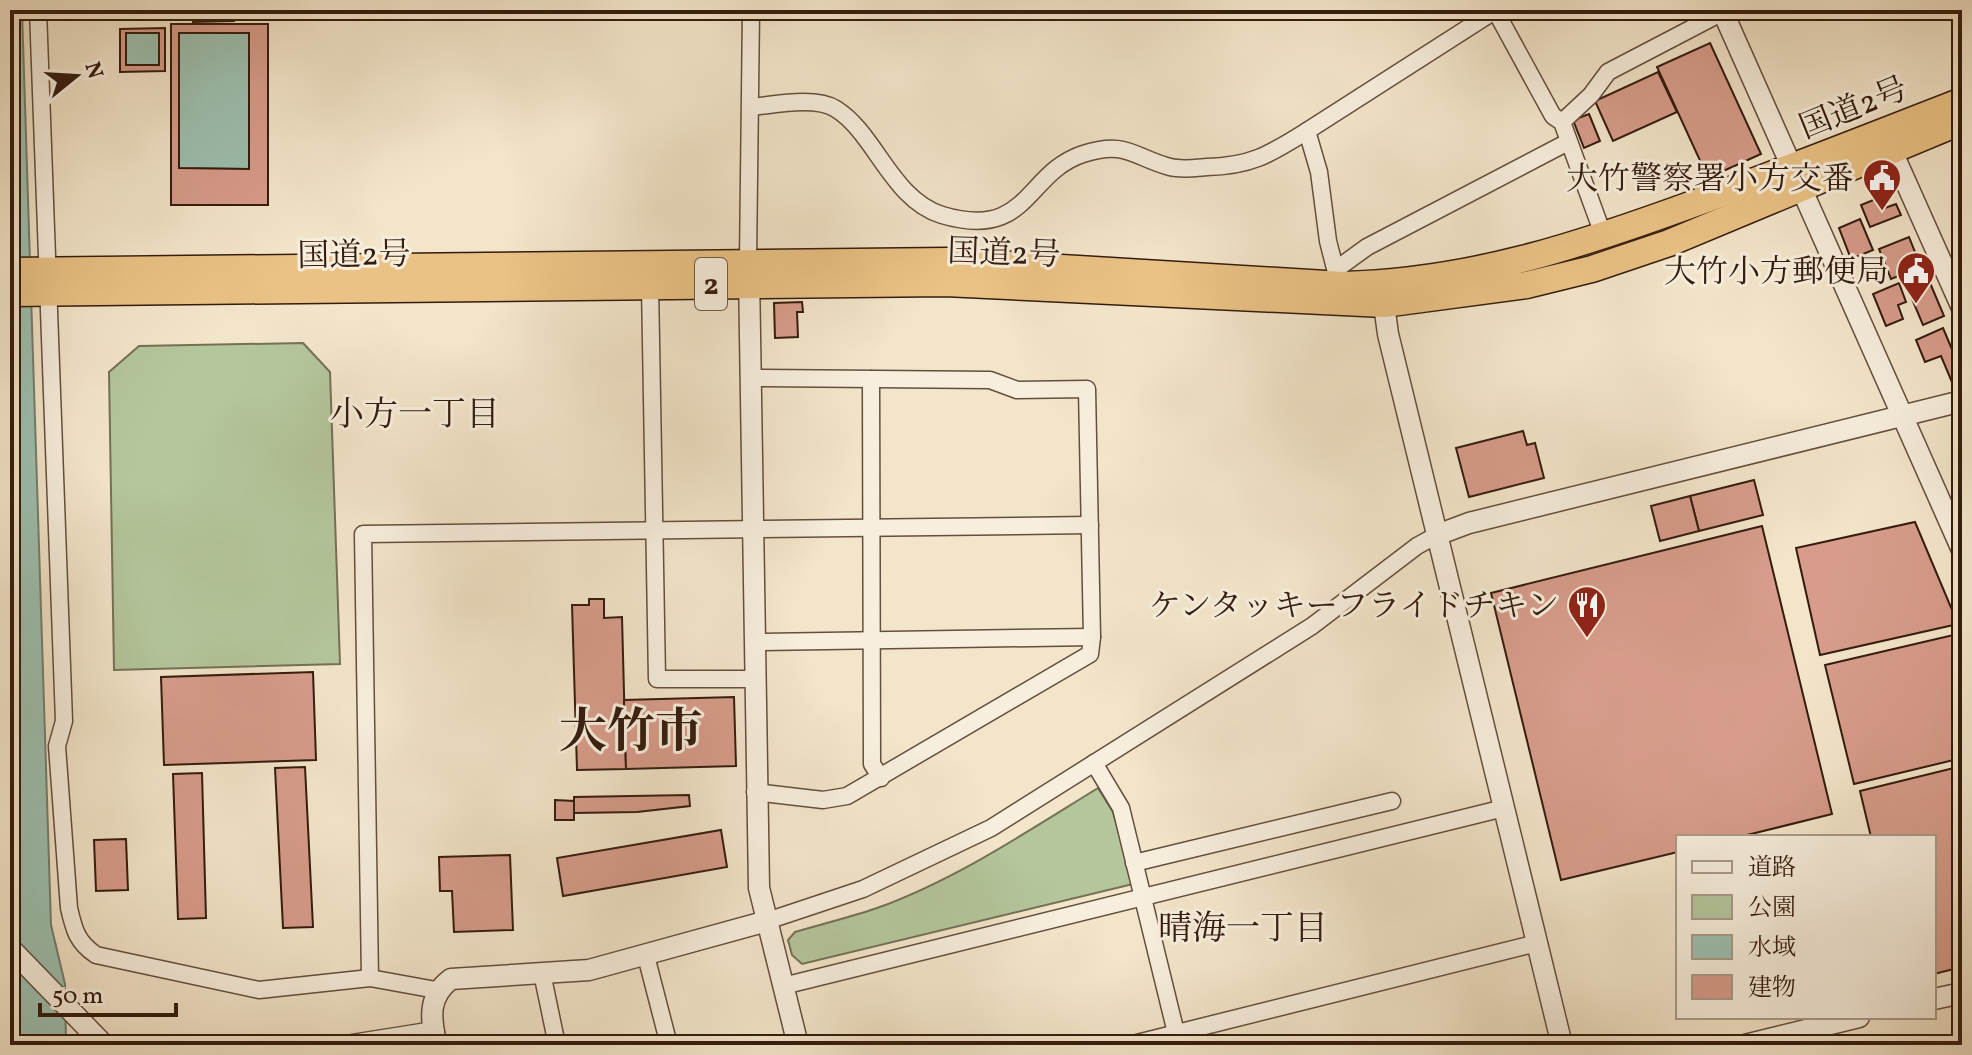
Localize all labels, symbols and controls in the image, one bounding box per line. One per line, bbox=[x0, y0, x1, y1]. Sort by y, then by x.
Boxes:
north arrow bbox=[36, 36, 116, 116]
text: N bbox=[75, 58, 110, 83]
street label: 国道2号 bbox=[1793, 68, 1915, 151]
public building icon: 大竹警察署小方交番 bbox=[1861, 157, 1903, 212]
place label: 大竹警察署小方交番 bbox=[1566, 159, 1854, 203]
street label: 国道2号 bbox=[947, 231, 1061, 279]
street label: 国道2号 bbox=[297, 234, 411, 280]
public building icon: 大竹小方郵便局 bbox=[1895, 250, 1937, 305]
place label: 大竹小方郵便局 bbox=[1664, 252, 1888, 296]
road number: 2 bbox=[695, 258, 727, 310]
district label: 小方一丁目 bbox=[330, 393, 500, 440]
restaurant icon: ケンタッキーフライドチキン bbox=[1566, 584, 1608, 639]
place label: ケンタッキーフライドチキン bbox=[1149, 586, 1559, 630]
district label: 大竹市 bbox=[559, 701, 703, 768]
legend bbox=[1676, 835, 1936, 1019]
text: 道路 bbox=[1748, 852, 1796, 886]
text: 公園 bbox=[1748, 892, 1796, 926]
district label: 晴海一丁目 bbox=[1158, 907, 1328, 954]
text: 水域 bbox=[1748, 932, 1796, 966]
scale bar bbox=[40, 967, 176, 1017]
text: 建物 bbox=[1748, 972, 1796, 1006]
text: 50 m bbox=[52, 980, 104, 1014]

